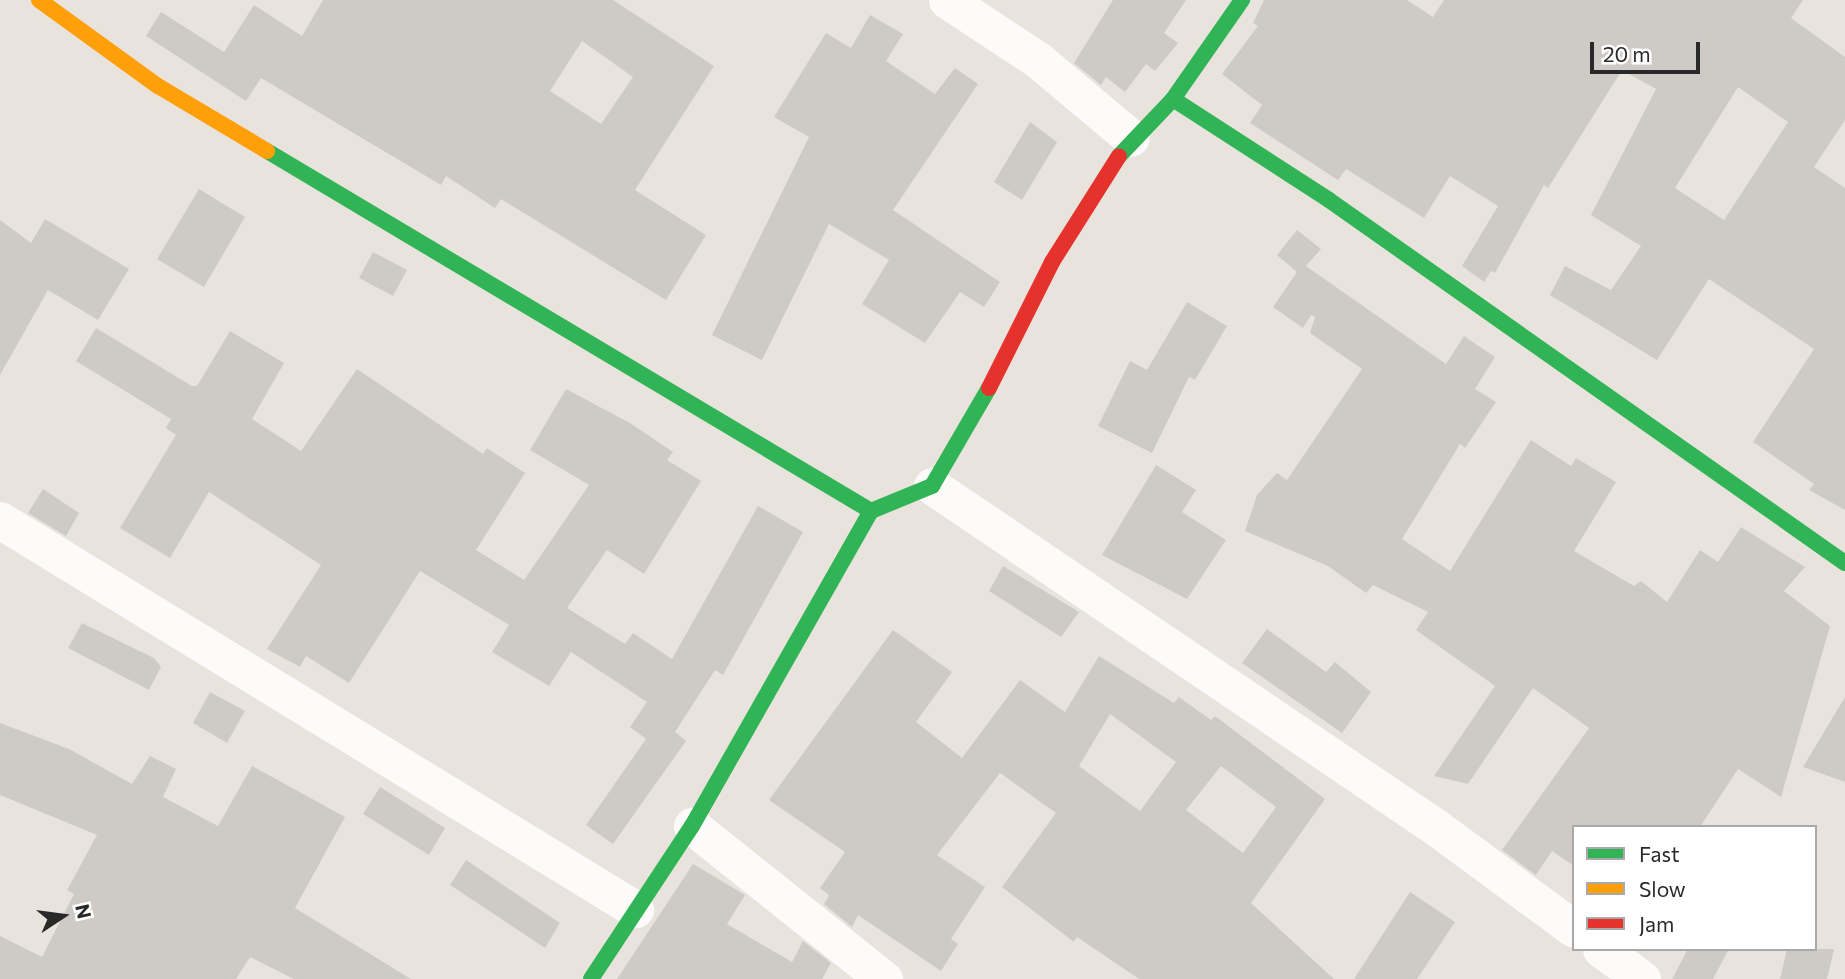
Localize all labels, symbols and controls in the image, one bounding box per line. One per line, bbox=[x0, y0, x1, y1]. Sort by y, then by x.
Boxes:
scale bar bbox=[1593, 28, 1703, 72]
text: 20 m bbox=[1603, 41, 1651, 66]
legend bbox=[1572, 825, 1817, 951]
text: Fast bbox=[1639, 841, 1680, 866]
text: Slow bbox=[1639, 876, 1686, 901]
north arrow bbox=[28, 881, 98, 951]
text: N bbox=[71, 902, 97, 921]
text: Jam bbox=[1639, 911, 1674, 936]

